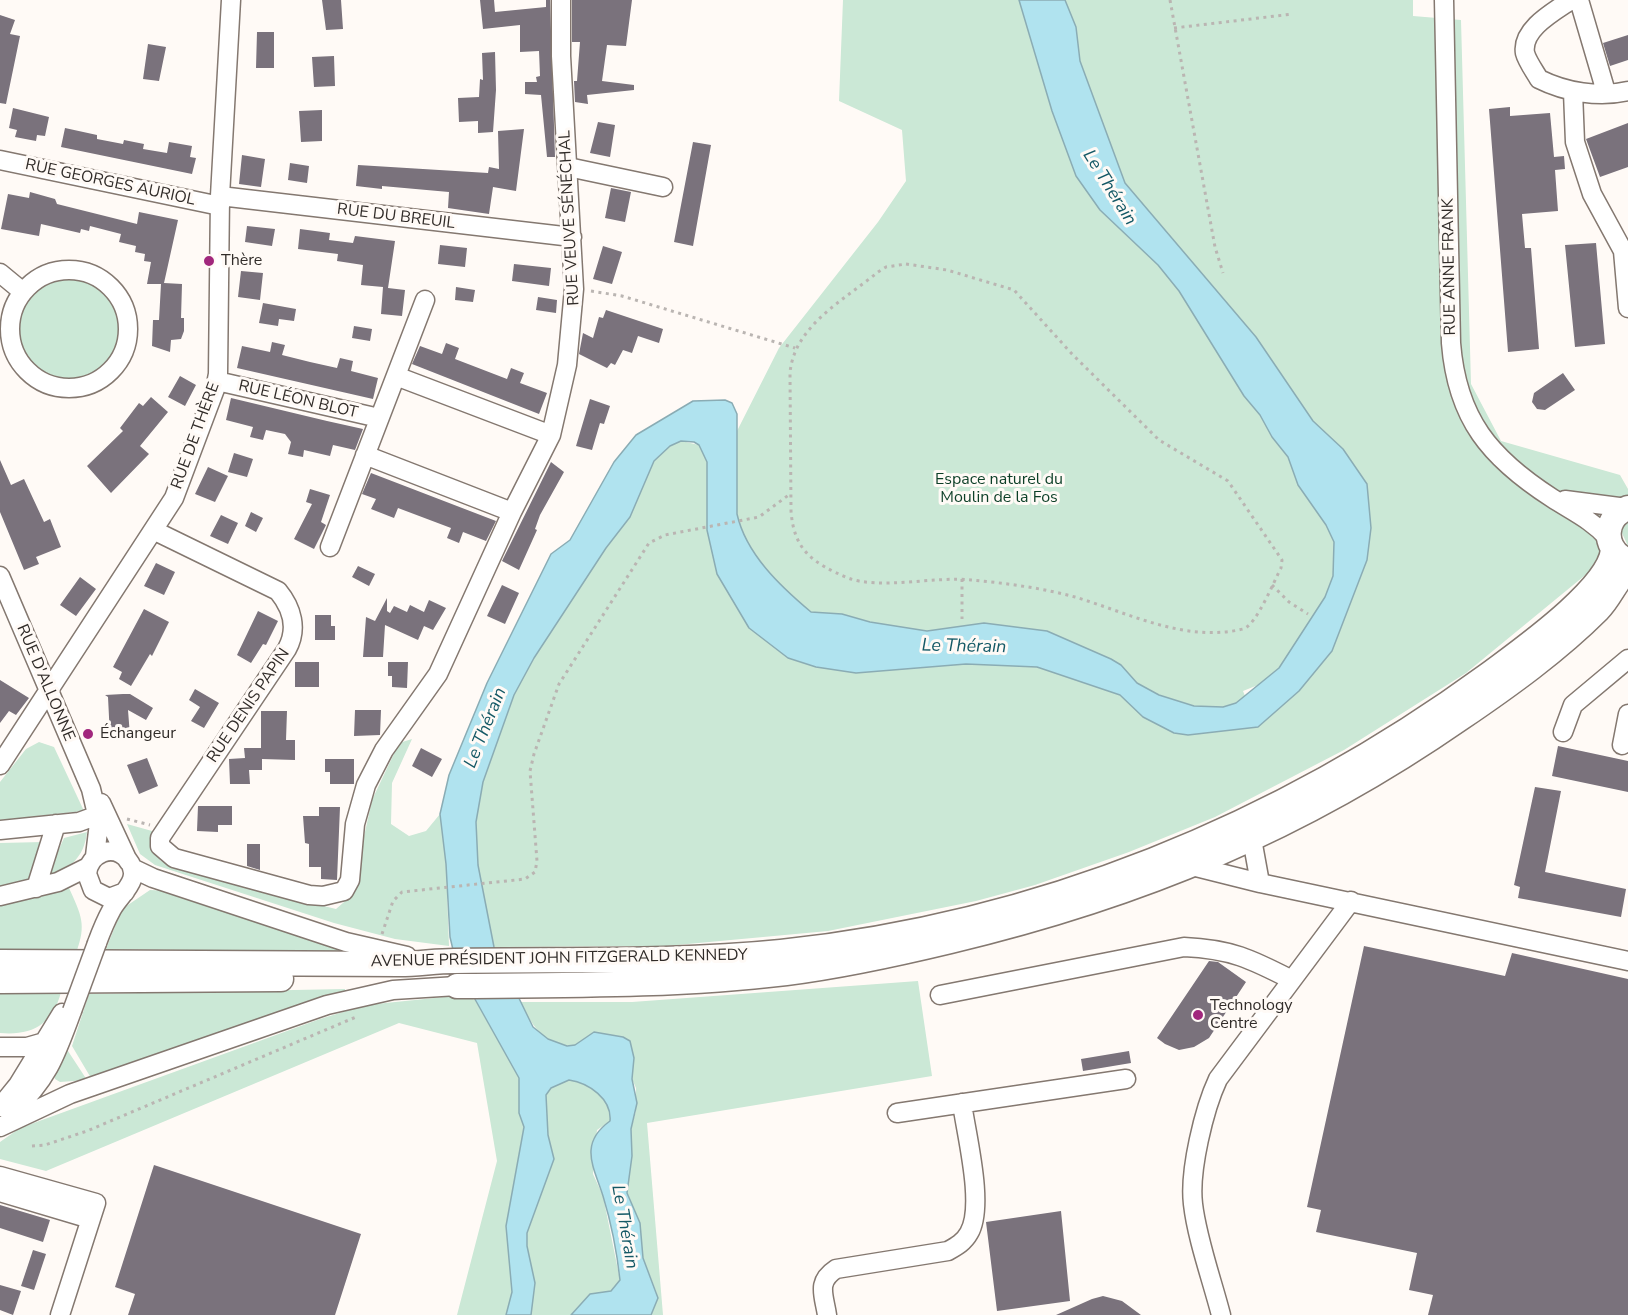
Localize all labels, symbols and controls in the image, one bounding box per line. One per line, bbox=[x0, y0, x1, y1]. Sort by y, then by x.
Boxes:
street label: RUE VEUVE SÉNÉCHAL bbox=[556, 130, 584, 306]
water label: Le Thérain bbox=[1077, 146, 1141, 230]
street label: RUE GEORGES AURIOL bbox=[23, 156, 197, 210]
street label: RUE ANNE FRANK bbox=[1439, 198, 1461, 336]
street label: RUE DU BREUIL bbox=[336, 200, 456, 234]
place label: Thère bbox=[221, 251, 262, 271]
marker: Thère bbox=[202, 254, 216, 268]
street label: RUE LÉON BLOT bbox=[236, 377, 360, 423]
street label: RUE DE THÈRE bbox=[168, 380, 224, 492]
park label: Espace naturel du Moulin de la Fos bbox=[935, 470, 1063, 508]
street label: RUE D'ALLONNE bbox=[12, 622, 78, 744]
water label: Le Thérain bbox=[921, 635, 1007, 659]
street label: RUE DENIS PAPIN bbox=[204, 645, 294, 767]
water label: Le Thérain bbox=[460, 685, 512, 771]
place label: Échangeur bbox=[100, 724, 176, 744]
marker: Échangeur bbox=[81, 727, 95, 741]
street label: AVENUE PRÉSIDENT JOHN FITZGERALD KENNEDY bbox=[370, 946, 748, 972]
place label: Technology Centre bbox=[1210, 996, 1293, 1034]
marker: Technology Centre bbox=[1191, 1008, 1205, 1022]
water label: Le Thérain bbox=[606, 1183, 642, 1271]

